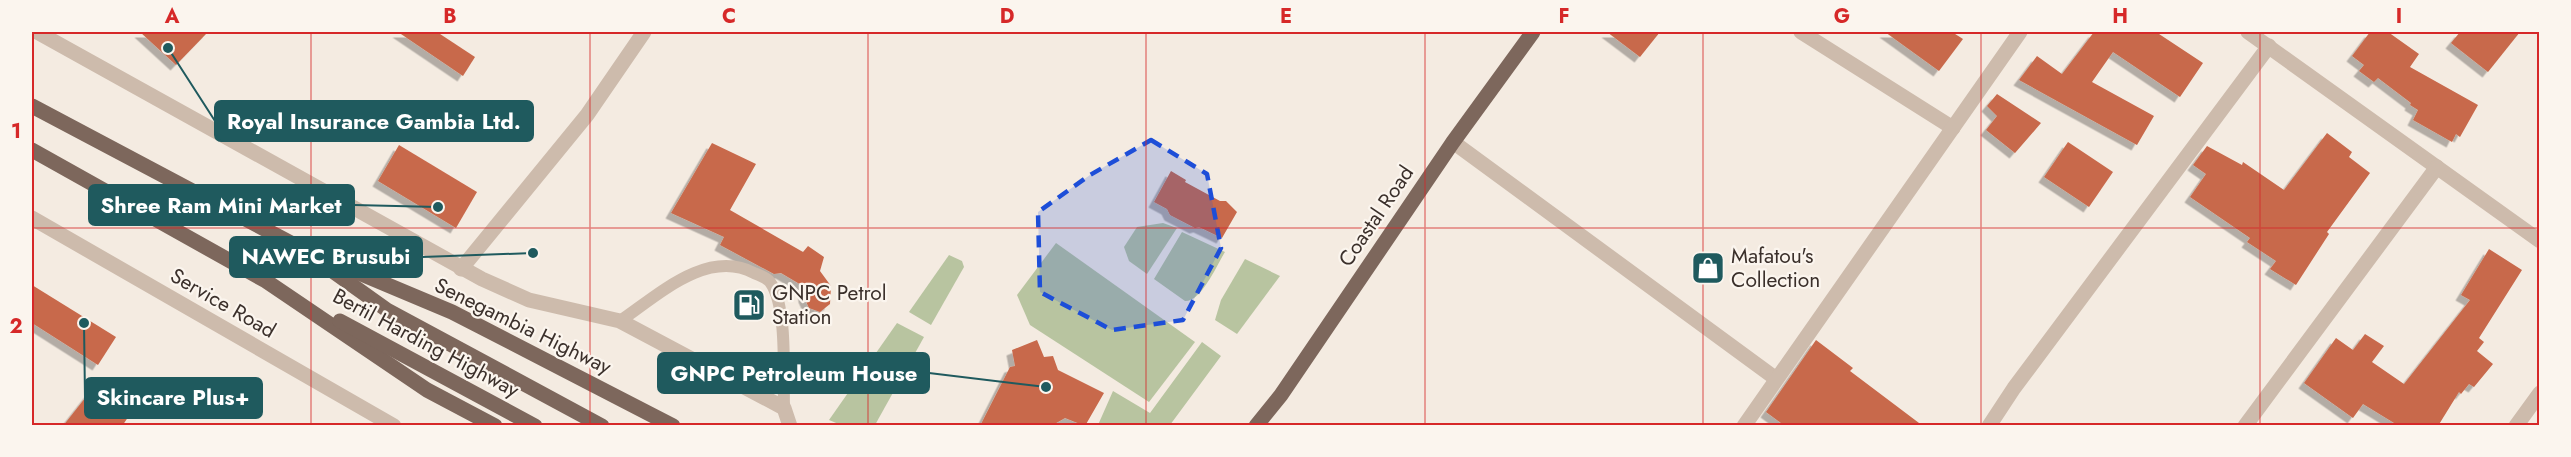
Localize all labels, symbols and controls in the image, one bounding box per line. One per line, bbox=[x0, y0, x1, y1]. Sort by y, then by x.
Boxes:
text: A bbox=[164, 2, 180, 31]
text: B bbox=[443, 2, 457, 31]
text: C bbox=[722, 2, 736, 31]
text: D bbox=[1000, 2, 1014, 31]
text: E bbox=[1280, 2, 1292, 31]
text: F bbox=[1558, 2, 1570, 31]
text: G bbox=[1834, 2, 1850, 31]
text: H bbox=[2112, 2, 2128, 31]
text: I bbox=[2396, 2, 2402, 31]
callout: Royal Insurance Gambia Ltd. bbox=[215, 101, 533, 141]
text: Royal Insurance Gambia Ltd. bbox=[227, 105, 521, 137]
text: 1 bbox=[11, 117, 21, 146]
street label: Coastal Road bbox=[1331, 160, 1421, 272]
callout: Shree Ram Mini Market bbox=[89, 185, 354, 225]
text: Shree Ram Mini Market bbox=[101, 189, 342, 221]
callout: NAWEC Brusubi bbox=[230, 237, 422, 277]
text: NAWEC Brusubi bbox=[242, 240, 410, 272]
place label: Mafatou's Collection bbox=[1731, 241, 1820, 295]
shop icon: Mafatou's Collection bbox=[1690, 250, 1726, 286]
street label: Service Road bbox=[165, 261, 281, 345]
street label: Senegambia Highway bbox=[430, 270, 617, 382]
place label: GNPC Petrol Station bbox=[772, 278, 887, 332]
street label: Bertil Harding Highway bbox=[327, 281, 525, 405]
fuel station icon: GNPC Petrol Station bbox=[731, 287, 767, 323]
text: 2 bbox=[9, 312, 23, 341]
callout: GNPC Petroleum House bbox=[658, 353, 929, 393]
text: GNPC Petroleum House bbox=[671, 357, 917, 389]
callout: Skincare Plus+ bbox=[85, 378, 262, 418]
text: Skincare Plus+ bbox=[97, 381, 249, 413]

